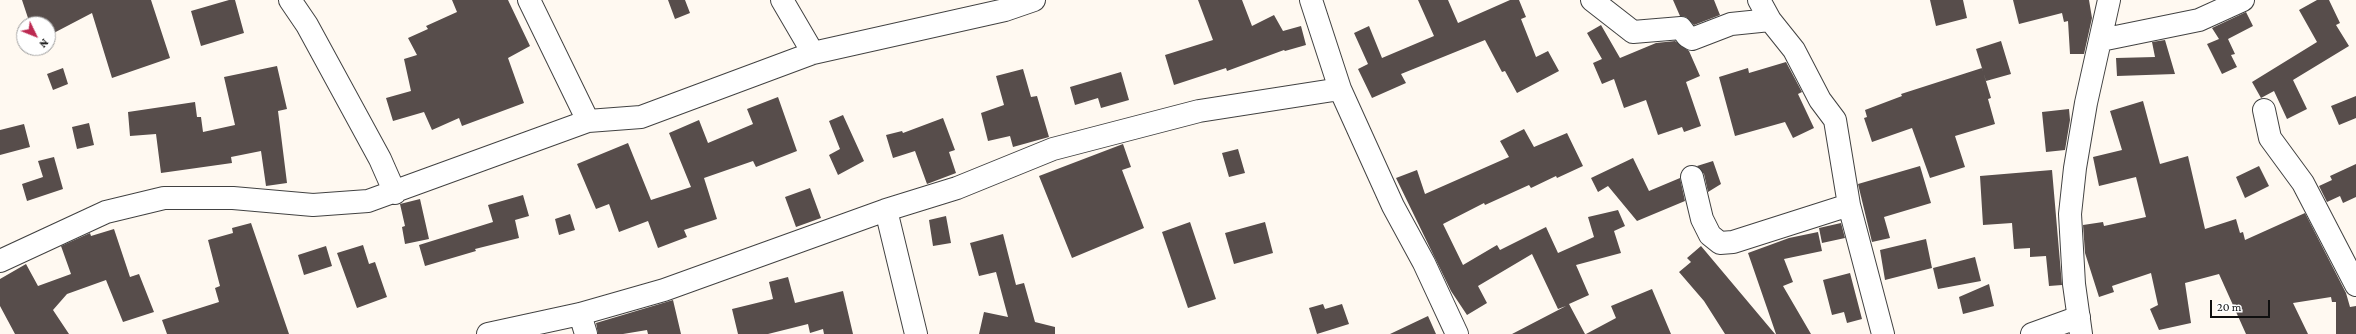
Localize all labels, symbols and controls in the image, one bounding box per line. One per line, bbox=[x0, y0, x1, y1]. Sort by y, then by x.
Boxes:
north arrow bbox=[16, 16, 56, 56]
text: N bbox=[37, 37, 51, 50]
scale bar bbox=[2212, 292, 2272, 318]
text: 20 m bbox=[2217, 300, 2241, 314]

